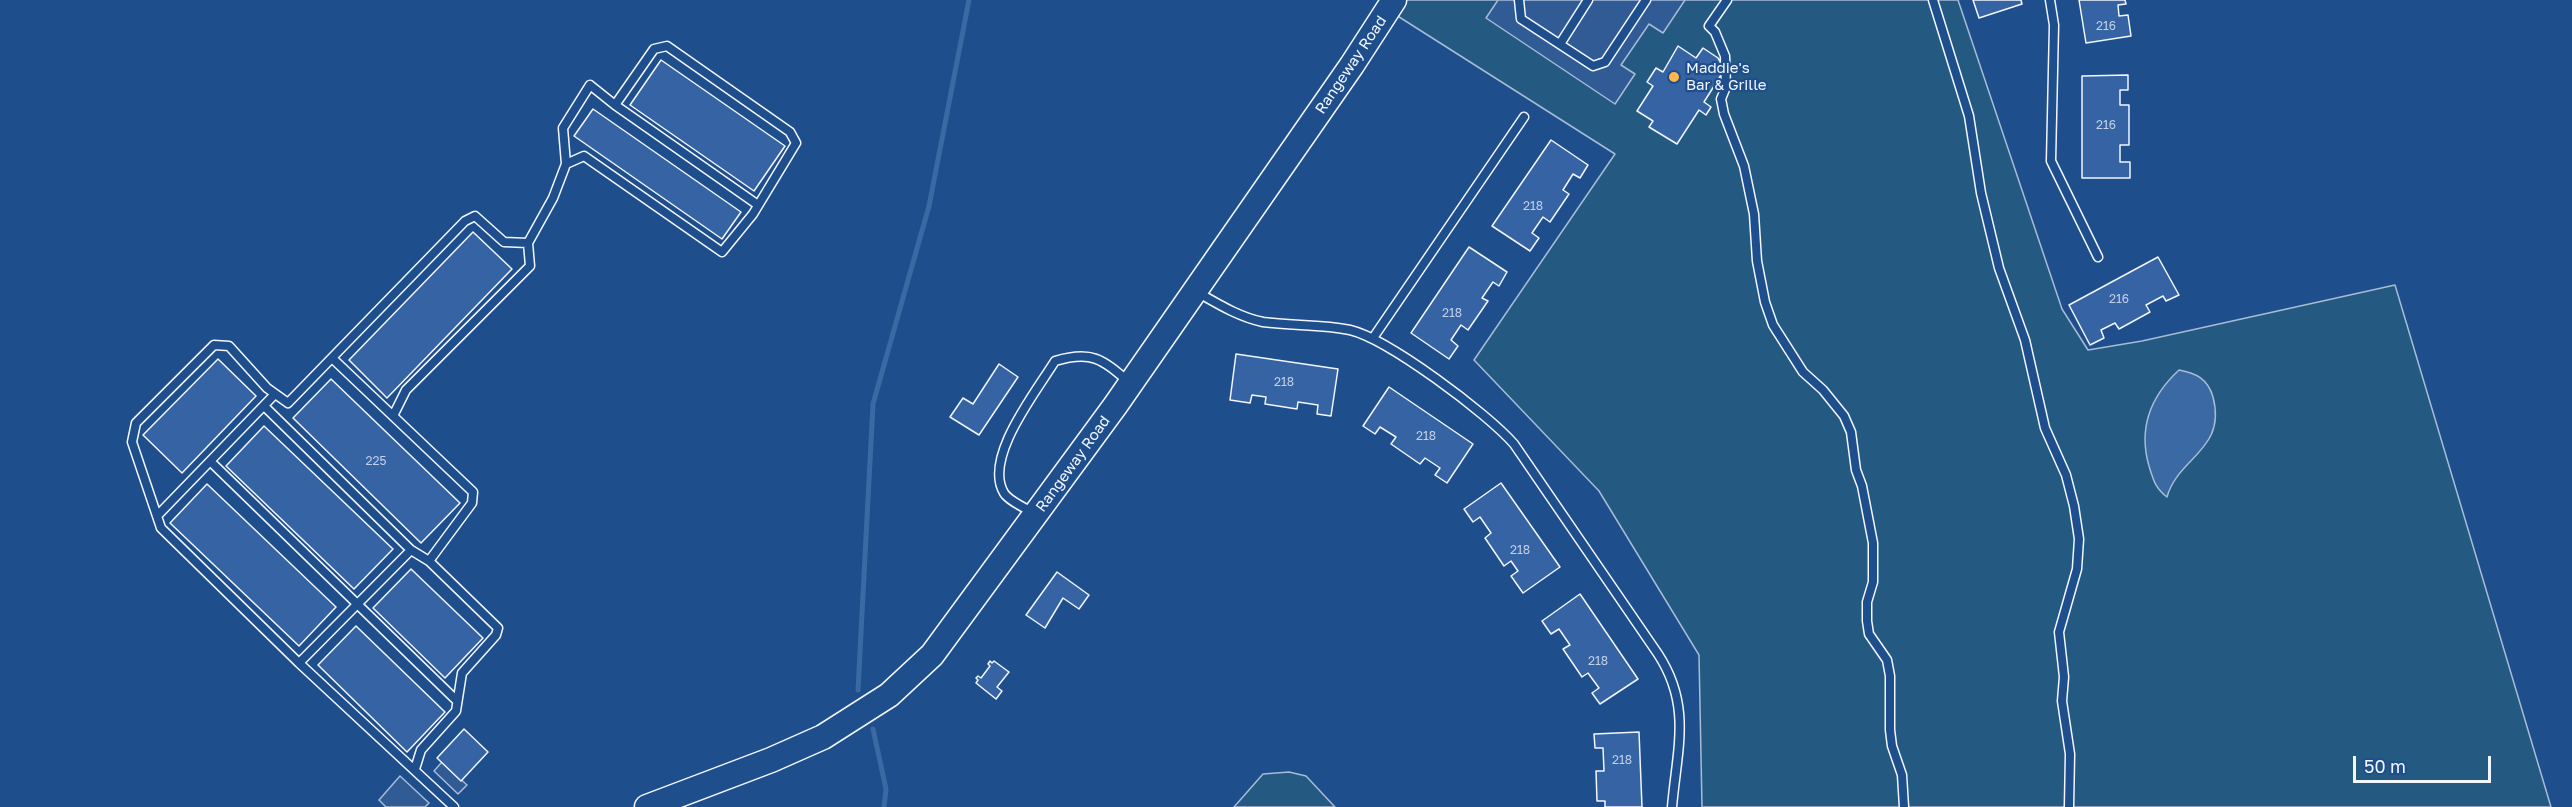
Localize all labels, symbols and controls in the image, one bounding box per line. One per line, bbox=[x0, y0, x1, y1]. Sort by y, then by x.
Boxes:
street label: Rangeway Road bbox=[1312, 13, 1390, 117]
house number: 216 bbox=[2096, 19, 2116, 33]
place label: Maddie's Bar & Grille bbox=[1686, 59, 1767, 94]
marker: Maddie's Bar & Grille bbox=[1667, 70, 1681, 84]
house number: 216 bbox=[2096, 118, 2116, 132]
house number: 218 bbox=[1523, 199, 1543, 213]
house number: 216 bbox=[2109, 292, 2129, 306]
house number: 218 bbox=[1442, 306, 1462, 320]
house number: 218 bbox=[1274, 375, 1294, 389]
street label: Rangeway Road bbox=[1032, 412, 1114, 516]
house number: 218 bbox=[1416, 429, 1436, 443]
house number: 225 bbox=[366, 454, 386, 468]
house number: 218 bbox=[1510, 543, 1530, 557]
house number: 218 bbox=[1588, 654, 1608, 668]
scale bar bbox=[2356, 744, 2494, 782]
house number: 218 bbox=[1612, 753, 1632, 767]
text: 50 m bbox=[2364, 755, 2406, 777]

